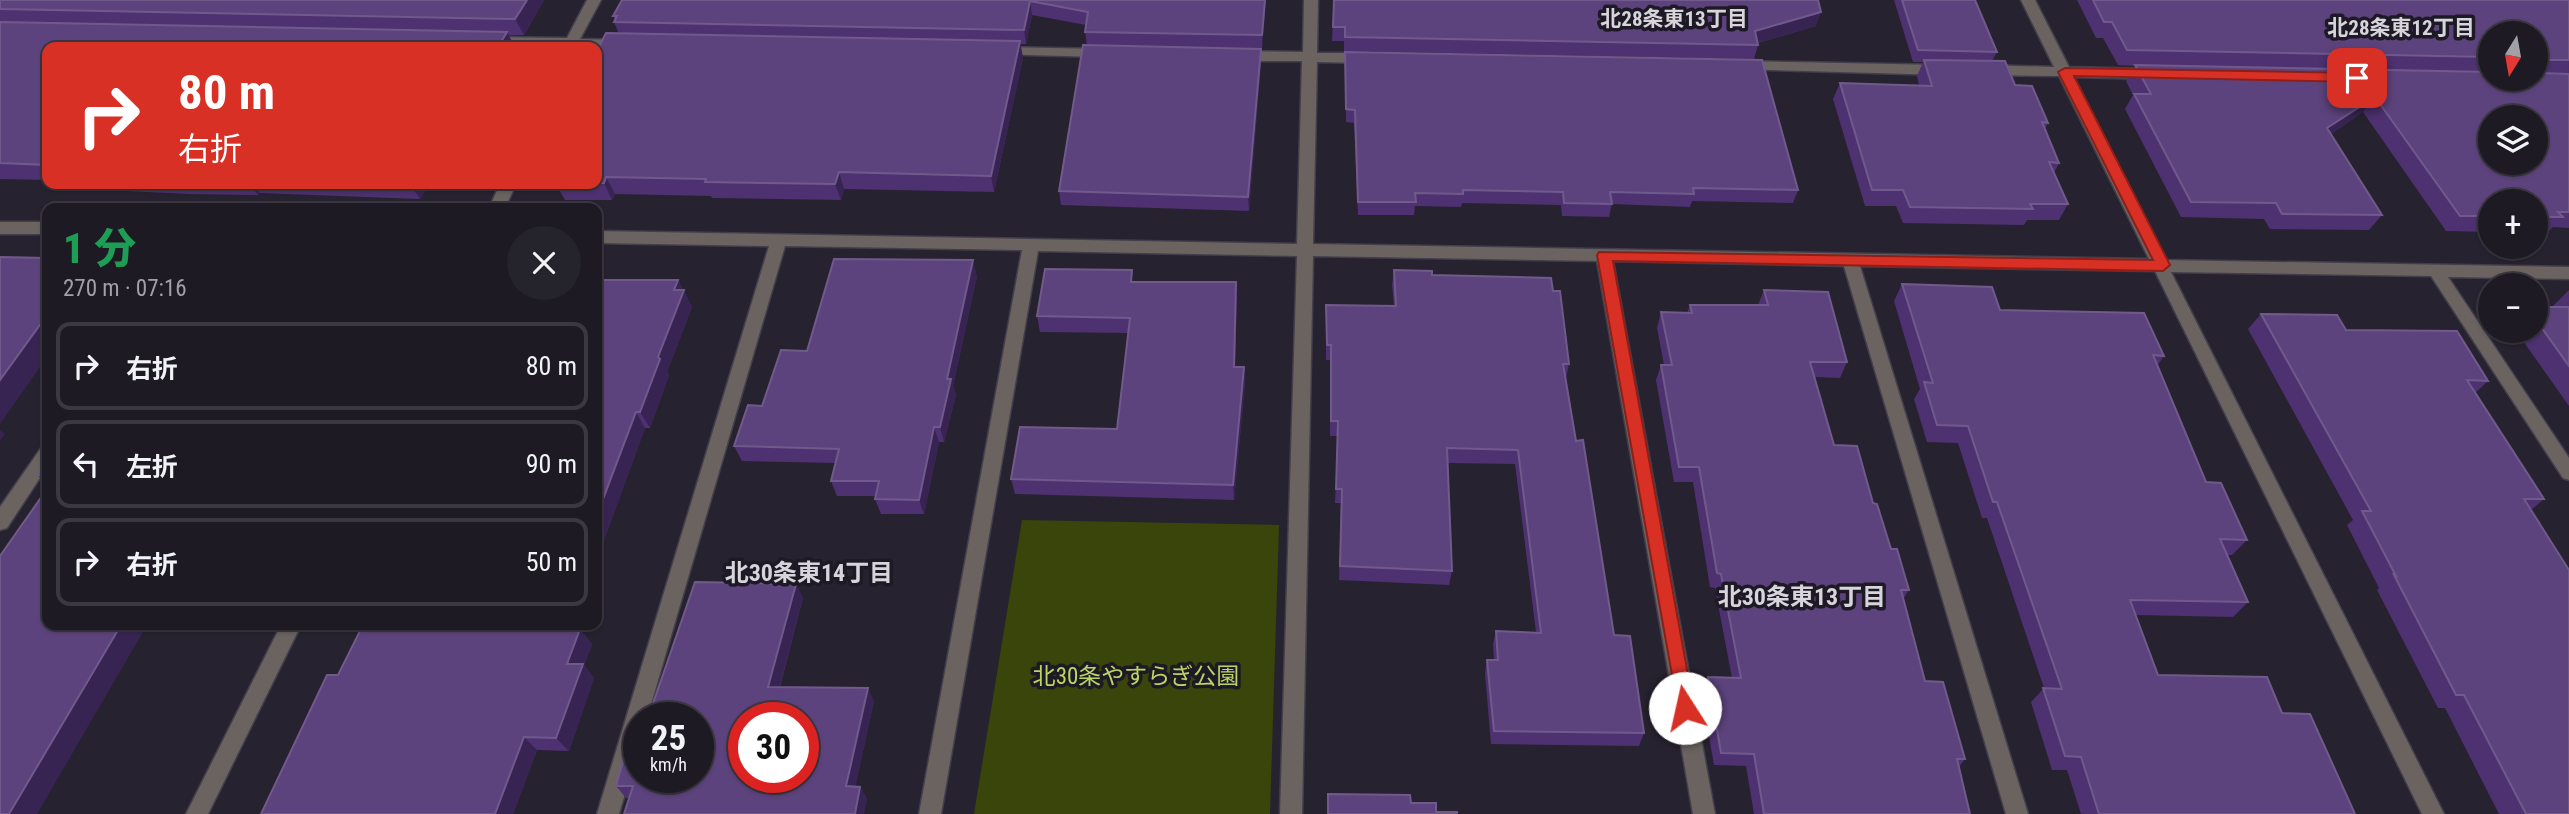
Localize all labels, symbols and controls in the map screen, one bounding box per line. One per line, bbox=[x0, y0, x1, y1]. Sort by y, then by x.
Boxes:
district label: 北28条東13丁目 bbox=[1600, 7, 1748, 31]
district label: 北28条東12丁目 bbox=[2327, 16, 2475, 40]
north arrow bbox=[2478, 21, 2548, 91]
map controls bbox=[2478, 21, 2548, 343]
pin bbox=[2327, 48, 2387, 108]
icon: arrive bbox=[2338, 59, 2376, 97]
text: 80 m bbox=[178, 64, 275, 121]
icon: right bbox=[63, 70, 154, 161]
button: layers bbox=[2478, 105, 2548, 175]
text: 右折 bbox=[178, 130, 242, 168]
button: + bbox=[2478, 189, 2548, 259]
text: 1 分 bbox=[63, 224, 136, 273]
button: close bbox=[507, 226, 581, 300]
button: − bbox=[2478, 273, 2548, 343]
text: 270 m · 07:16 bbox=[63, 275, 187, 302]
icon: right bbox=[67, 347, 105, 385]
text: 80 m bbox=[526, 351, 577, 381]
text: 右折 bbox=[126, 354, 178, 384]
icon: left bbox=[67, 445, 105, 483]
text: 90 m bbox=[526, 449, 577, 479]
text: 左折 bbox=[126, 452, 178, 482]
icon: right bbox=[67, 543, 105, 581]
text: 50 m bbox=[526, 547, 577, 577]
text: 右折 bbox=[126, 550, 178, 580]
district label: 北30条東14丁目 bbox=[725, 559, 893, 587]
district label: 北30条東13丁目 bbox=[1718, 583, 1886, 611]
park label: 北30条やすらぎ公園 bbox=[1033, 663, 1239, 690]
position arrow bbox=[1648, 671, 1722, 745]
speed limit sign: 30 bbox=[728, 702, 819, 793]
text: 25 bbox=[651, 718, 686, 759]
text: km/h bbox=[650, 754, 687, 775]

